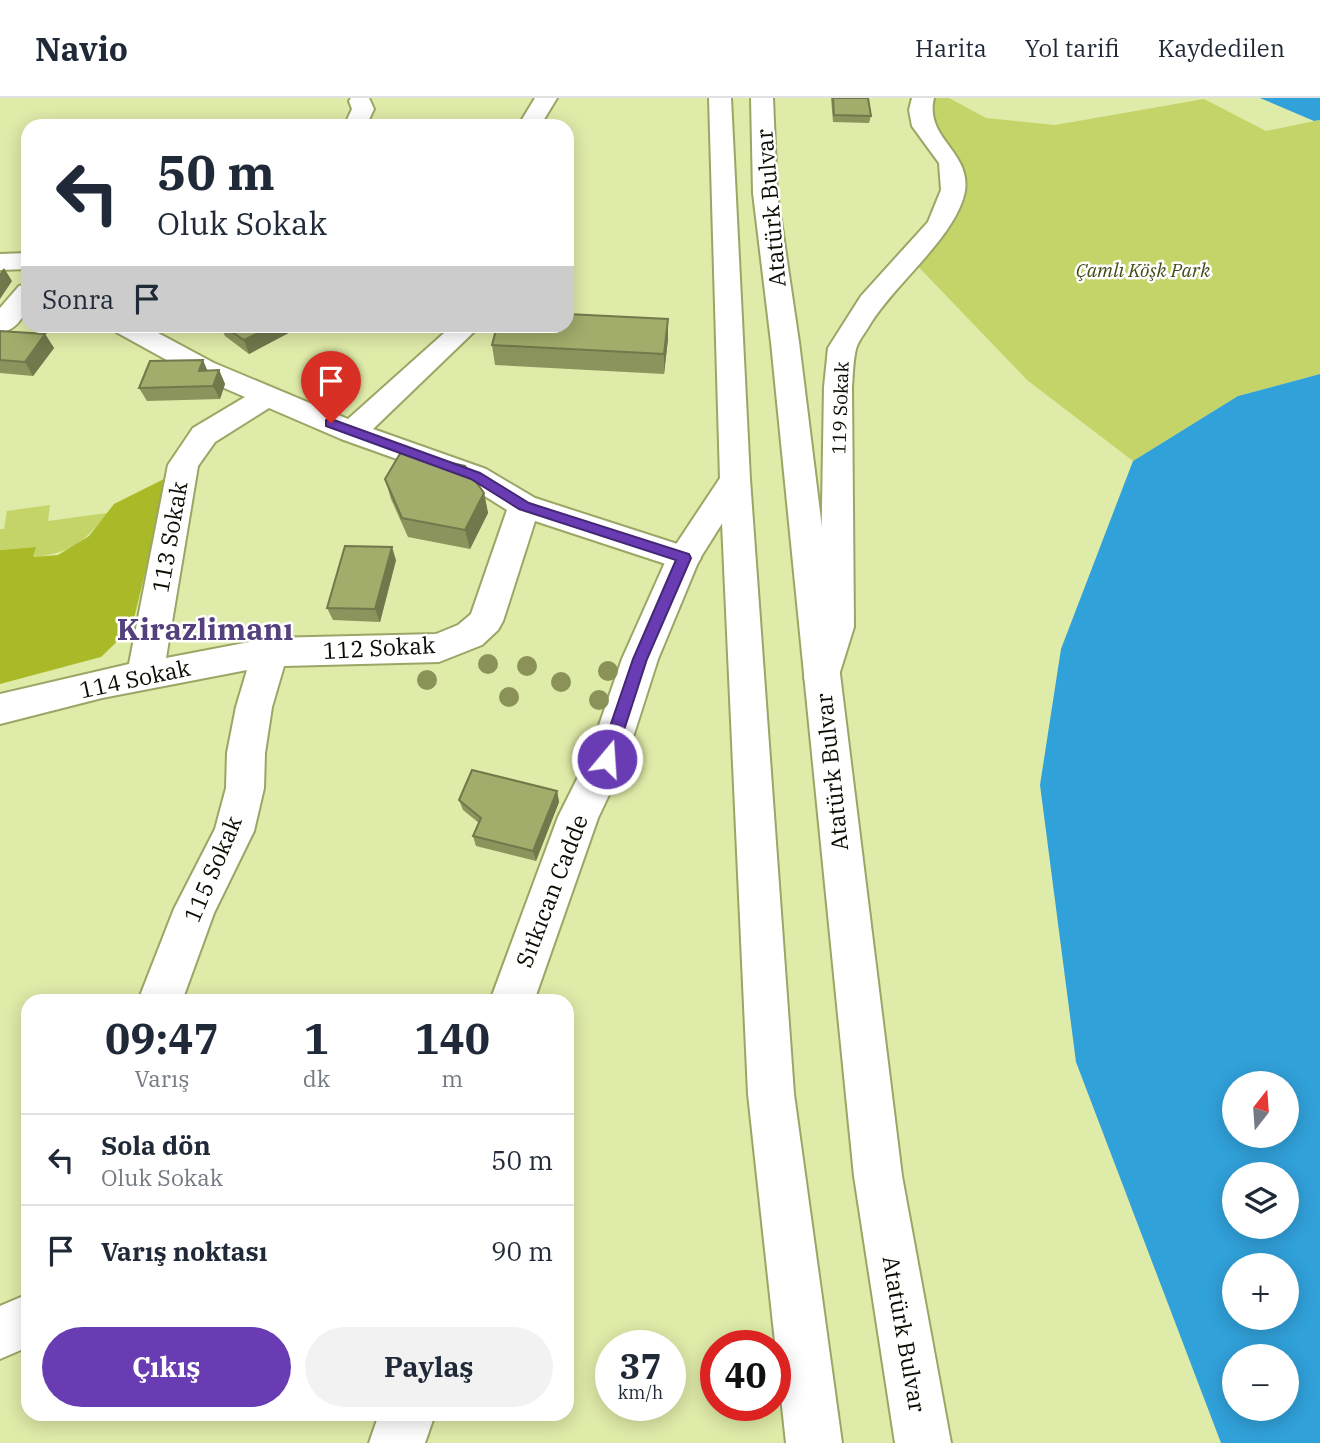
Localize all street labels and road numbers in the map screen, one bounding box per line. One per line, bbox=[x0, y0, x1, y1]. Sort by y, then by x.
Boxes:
street label: Atatürk Bulvar bbox=[748, 128, 792, 288]
street label: 119 Sokak bbox=[826, 361, 854, 455]
street label: 113 Sokak bbox=[144, 478, 194, 595]
street label: 112 Sokak bbox=[322, 629, 437, 665]
street label: 114 Sokak bbox=[77, 652, 194, 704]
street label: Atatürk Bulvar bbox=[808, 692, 854, 852]
street label: 115 Sokak bbox=[176, 810, 248, 926]
street label: Sıtkıcan Cadde bbox=[508, 810, 594, 971]
street label: Atatürk Bulvar bbox=[876, 1253, 933, 1414]

